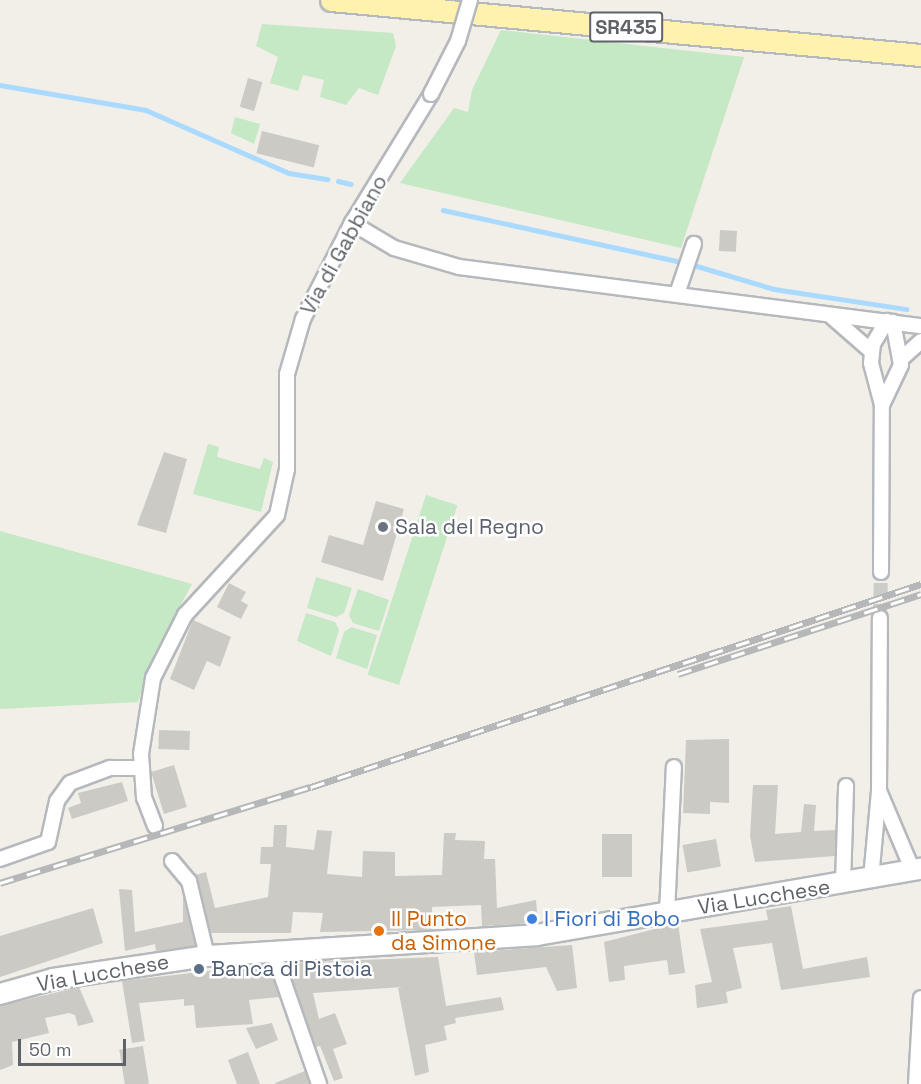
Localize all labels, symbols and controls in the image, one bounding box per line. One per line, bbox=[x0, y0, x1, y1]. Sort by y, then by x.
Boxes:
road number: SR435 bbox=[588, 10, 664, 44]
street label: Via di Gabbiano bbox=[295, 171, 393, 319]
place label: Sala del Regno bbox=[395, 514, 544, 540]
marker: Sala del Regno bbox=[376, 520, 390, 534]
street label: Via Lucchese bbox=[696, 874, 832, 920]
place label: Il Punto da Simone bbox=[391, 906, 496, 956]
place label: I Fiori di Bobo bbox=[544, 906, 680, 932]
marker: I Fiori di Bobo bbox=[525, 912, 539, 926]
marker: Il Punto da Simone bbox=[372, 924, 386, 938]
street label: Via Lucchese bbox=[35, 949, 171, 997]
place label: Banca di Pistoia bbox=[211, 956, 372, 982]
marker: Banca di Pistoia bbox=[192, 962, 206, 976]
scale bar bbox=[21, 1027, 129, 1065]
text: 50 m bbox=[29, 1038, 71, 1061]

